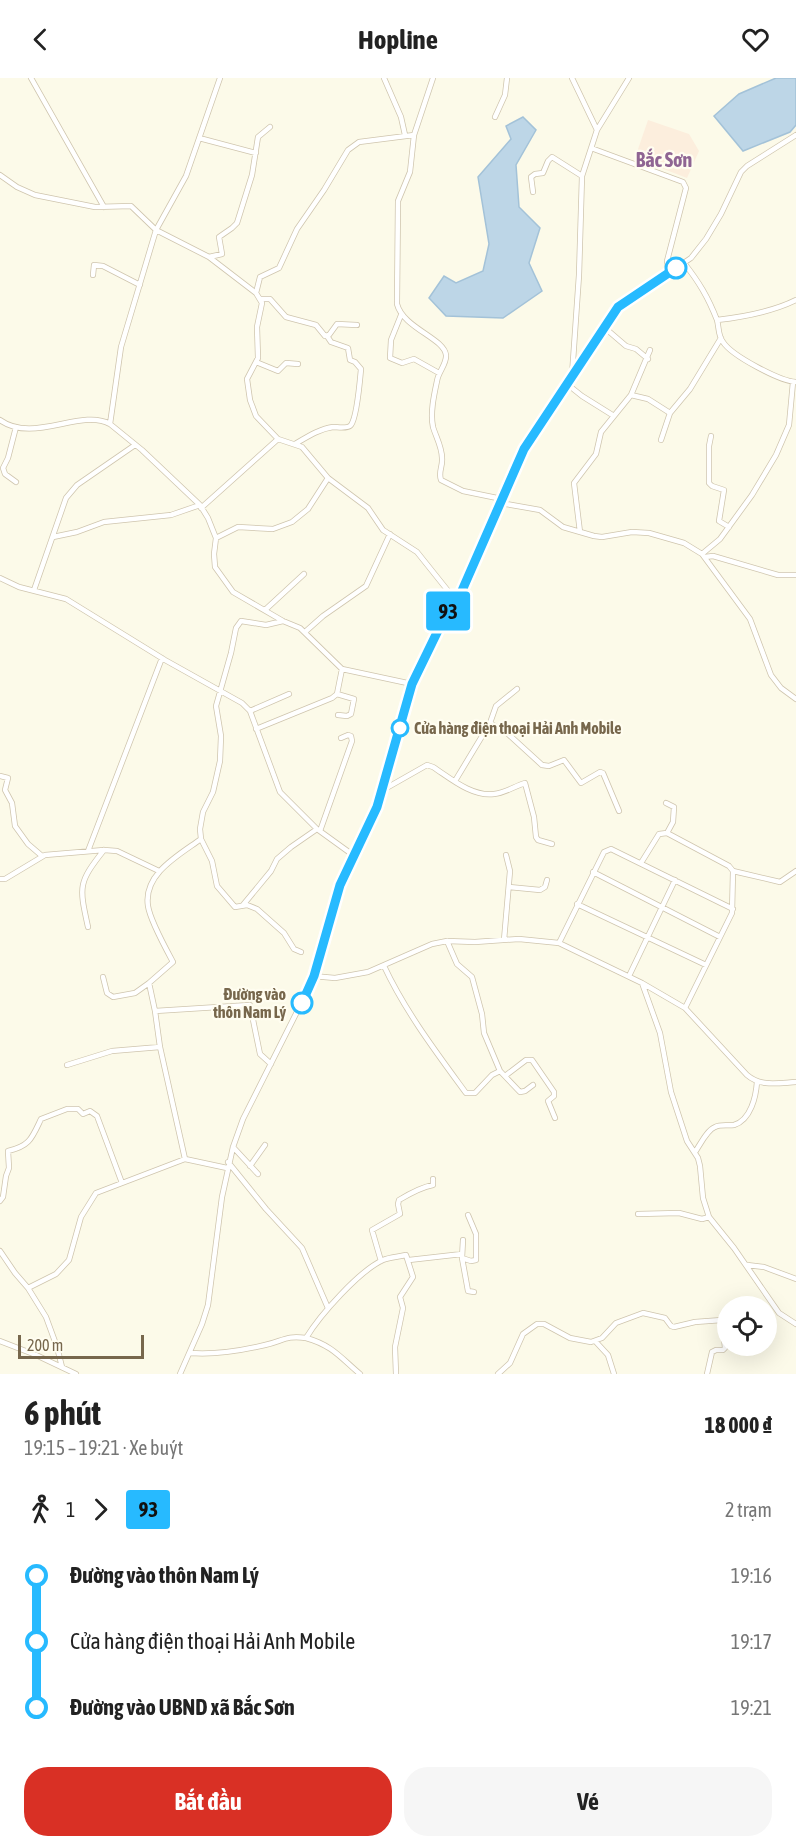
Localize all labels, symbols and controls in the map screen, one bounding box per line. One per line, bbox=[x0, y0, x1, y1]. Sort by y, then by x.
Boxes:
icon: back bbox=[24, 23, 57, 56]
icon: heart bbox=[739, 23, 772, 56]
text: Hopline bbox=[358, 24, 438, 55]
district label: Bắc Sơn bbox=[636, 148, 692, 171]
unlabelled marker bbox=[665, 257, 687, 279]
line badge: 93 bbox=[421, 592, 475, 630]
text: 93 bbox=[438, 599, 458, 623]
marker: Cửa hàng điện thoại Hải Anh Mobile bbox=[391, 719, 409, 737]
place label: Cửa hàng điện thoại Hải Anh Mobile bbox=[414, 719, 621, 737]
place label: Đường vào thôn Nam Lý bbox=[212, 985, 286, 1021]
marker: Đường vào thôn Nam Lý bbox=[291, 992, 313, 1014]
map controls bbox=[717, 1296, 777, 1356]
button: locate bbox=[717, 1296, 777, 1356]
scale bar bbox=[18, 1332, 144, 1360]
text: 200 m bbox=[27, 1336, 63, 1354]
text: 6 phút bbox=[24, 1394, 101, 1432]
text: 18 000 ₫ bbox=[705, 1412, 772, 1438]
text: 19:15 – 19:21 · Xe buýt bbox=[24, 1436, 183, 1459]
icon: walk bbox=[24, 1493, 57, 1526]
icon: forward bbox=[84, 1493, 117, 1526]
text: 93 bbox=[138, 1497, 158, 1521]
text: 1 bbox=[66, 1498, 75, 1521]
text: 2 trạm bbox=[725, 1498, 772, 1521]
text: Đường vào thôn Nam Lý bbox=[70, 1562, 259, 1588]
text: 19:16 bbox=[731, 1564, 772, 1587]
text: Cửa hàng điện thoại Hải Anh Mobile bbox=[70, 1628, 355, 1654]
text: 19:17 bbox=[731, 1630, 772, 1653]
text: Đường vào UBND xã Bắc Sơn bbox=[70, 1694, 295, 1720]
text: 19:21 bbox=[731, 1696, 772, 1719]
button: Bắt đầu bbox=[24, 1767, 392, 1836]
button: Vé bbox=[404, 1767, 772, 1836]

